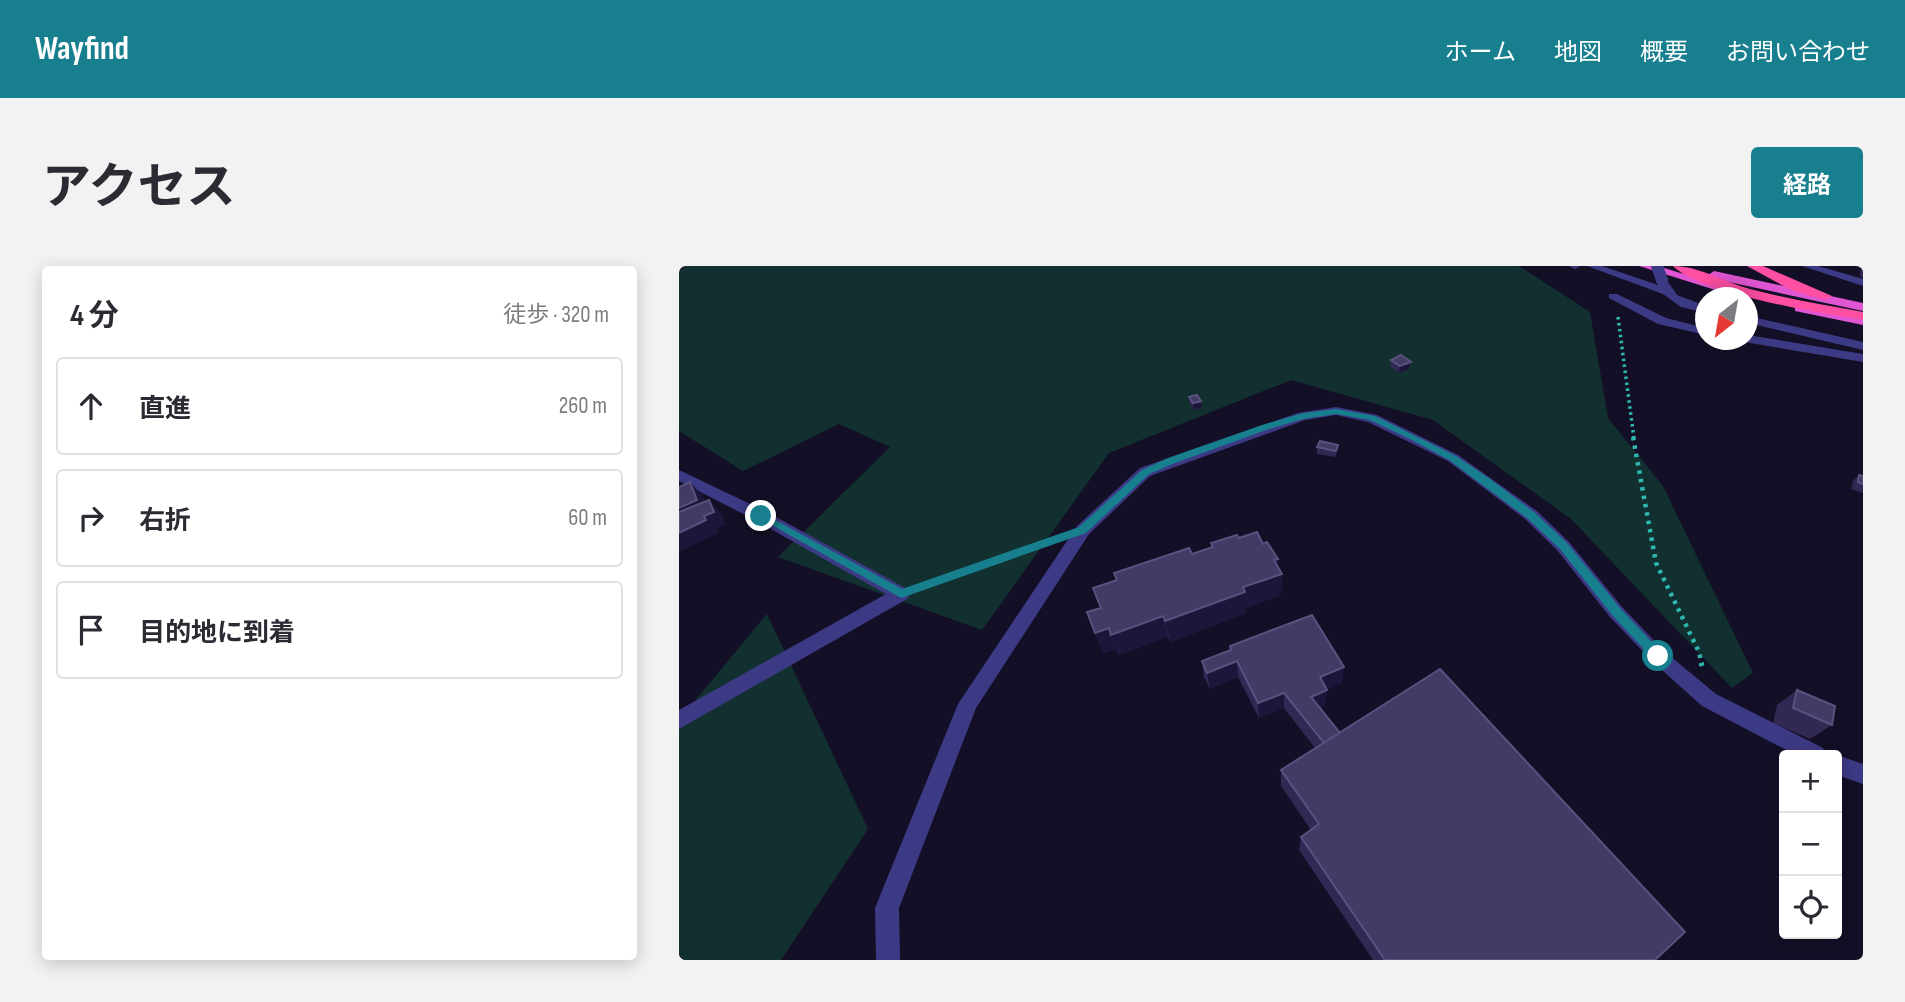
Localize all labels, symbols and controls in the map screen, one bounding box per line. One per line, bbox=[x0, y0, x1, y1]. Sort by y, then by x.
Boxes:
text: Wayfind bbox=[35, 29, 129, 69]
text: ホーム bbox=[1445, 38, 1516, 67]
text: 地図 bbox=[1554, 38, 1602, 67]
text: 概要 bbox=[1640, 38, 1688, 67]
text: お問い合わせ bbox=[1726, 38, 1870, 67]
button: 経路 bbox=[1751, 147, 1863, 218]
text: アクセス bbox=[42, 159, 236, 218]
north arrow bbox=[1695, 287, 1758, 350]
text: 4 分 bbox=[70, 298, 119, 334]
text: 徒歩 · 320 m bbox=[503, 301, 609, 329]
icon: ahead bbox=[72, 387, 110, 425]
text: 260 m bbox=[559, 392, 607, 420]
text: 直進 bbox=[139, 394, 191, 425]
icon: right bbox=[72, 499, 110, 537]
route end bbox=[745, 500, 776, 531]
text: 60 m bbox=[568, 504, 607, 532]
text: 右折 bbox=[139, 506, 191, 537]
icon: arrive bbox=[72, 611, 110, 649]
text: 目的地に到着 bbox=[139, 618, 295, 649]
route start bbox=[1642, 640, 1673, 671]
map controls bbox=[1779, 750, 1842, 939]
button: + bbox=[1779, 750, 1842, 813]
button: − bbox=[1779, 813, 1842, 876]
button: locate bbox=[1779, 876, 1842, 939]

